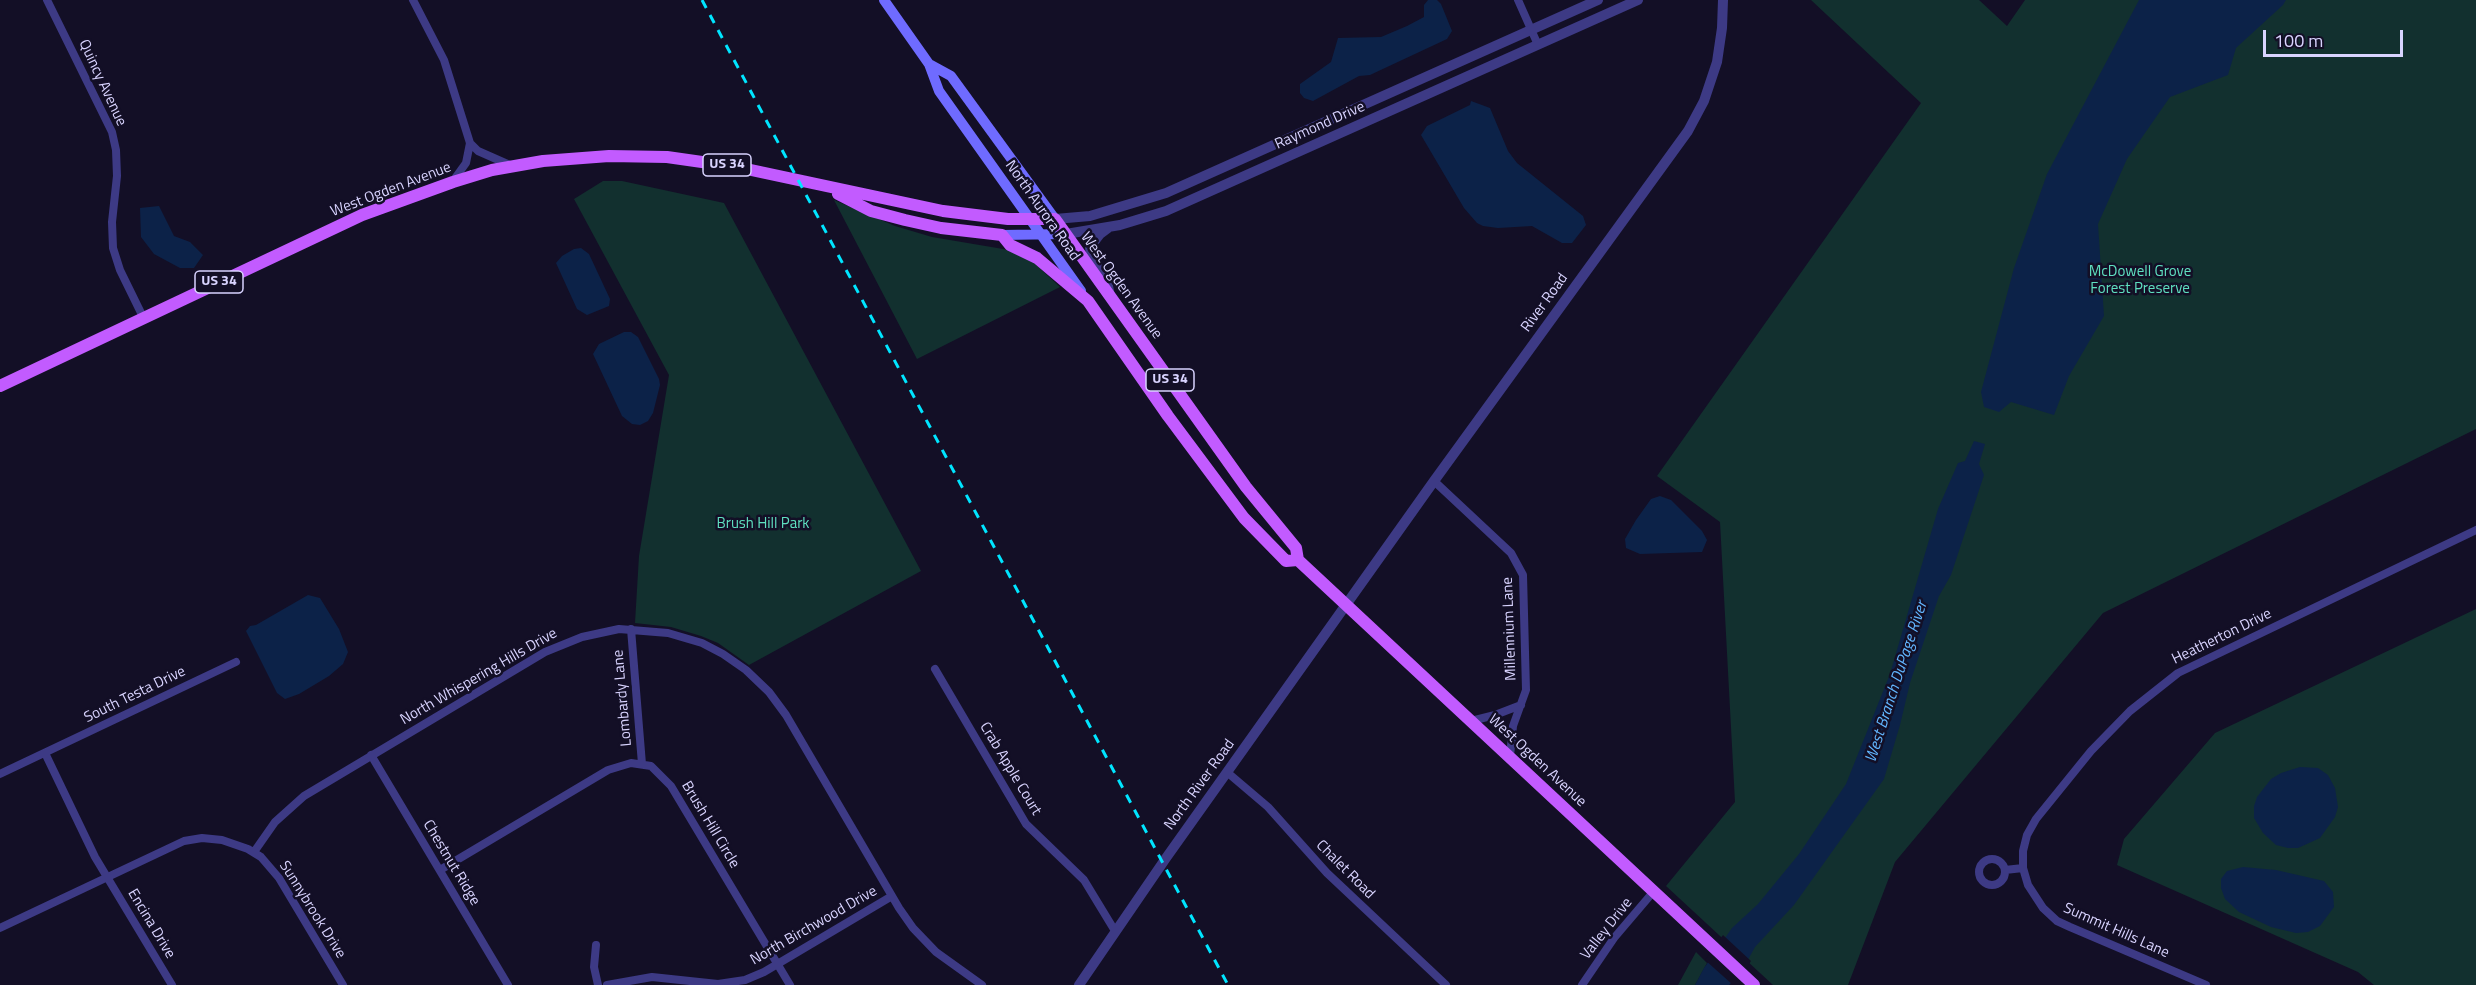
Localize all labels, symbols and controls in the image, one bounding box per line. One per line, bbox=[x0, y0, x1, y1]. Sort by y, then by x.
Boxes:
scale bar bbox=[2266, 18, 2406, 56]
text: 100 m bbox=[2274, 27, 2323, 54]
street label: Quincy Avenue bbox=[74, 37, 130, 129]
street label: Raymond Drive bbox=[1272, 98, 1368, 154]
road number: US 34 bbox=[703, 154, 751, 176]
street label: North Aurora Road bbox=[1001, 157, 1083, 265]
street label: West Ogden Avenue bbox=[328, 159, 454, 221]
street label: West Ogden Avenue bbox=[1076, 229, 1166, 343]
park label: McDowell Grove Forest Preserve bbox=[2089, 263, 2191, 298]
street label: River Road bbox=[1518, 270, 1572, 336]
road number: US 34 bbox=[195, 271, 243, 293]
road number: US 34 bbox=[1146, 369, 1194, 391]
park label: Brush Hill Park bbox=[716, 515, 810, 533]
street label: Millennium Lane bbox=[1499, 577, 1521, 681]
water label: West Branch DuPage River bbox=[1862, 599, 1932, 765]
street label: Heatherton Drive bbox=[2169, 605, 2275, 669]
street label: North Whispering Hills Drive bbox=[397, 625, 561, 729]
street label: Lombardy Lane bbox=[610, 649, 636, 747]
street label: South Testa Drive bbox=[81, 663, 189, 727]
street label: West Ogden Avenue bbox=[1484, 711, 1590, 811]
street label: Crab Apple Court bbox=[975, 719, 1045, 819]
street label: North River Road bbox=[1161, 736, 1239, 834]
street label: Brush Hill Circle bbox=[677, 778, 743, 872]
street label: Chestnut Ridge bbox=[418, 817, 484, 909]
street label: Chalet Road bbox=[1312, 837, 1378, 903]
street label: Sunnybrook Drive bbox=[275, 858, 349, 962]
street label: North Birchwood Drive bbox=[748, 882, 880, 970]
street label: Encina Drive bbox=[123, 886, 179, 962]
street label: Valley Drive bbox=[1577, 894, 1637, 964]
street label: Summit Hills Lane bbox=[2060, 900, 2172, 962]

